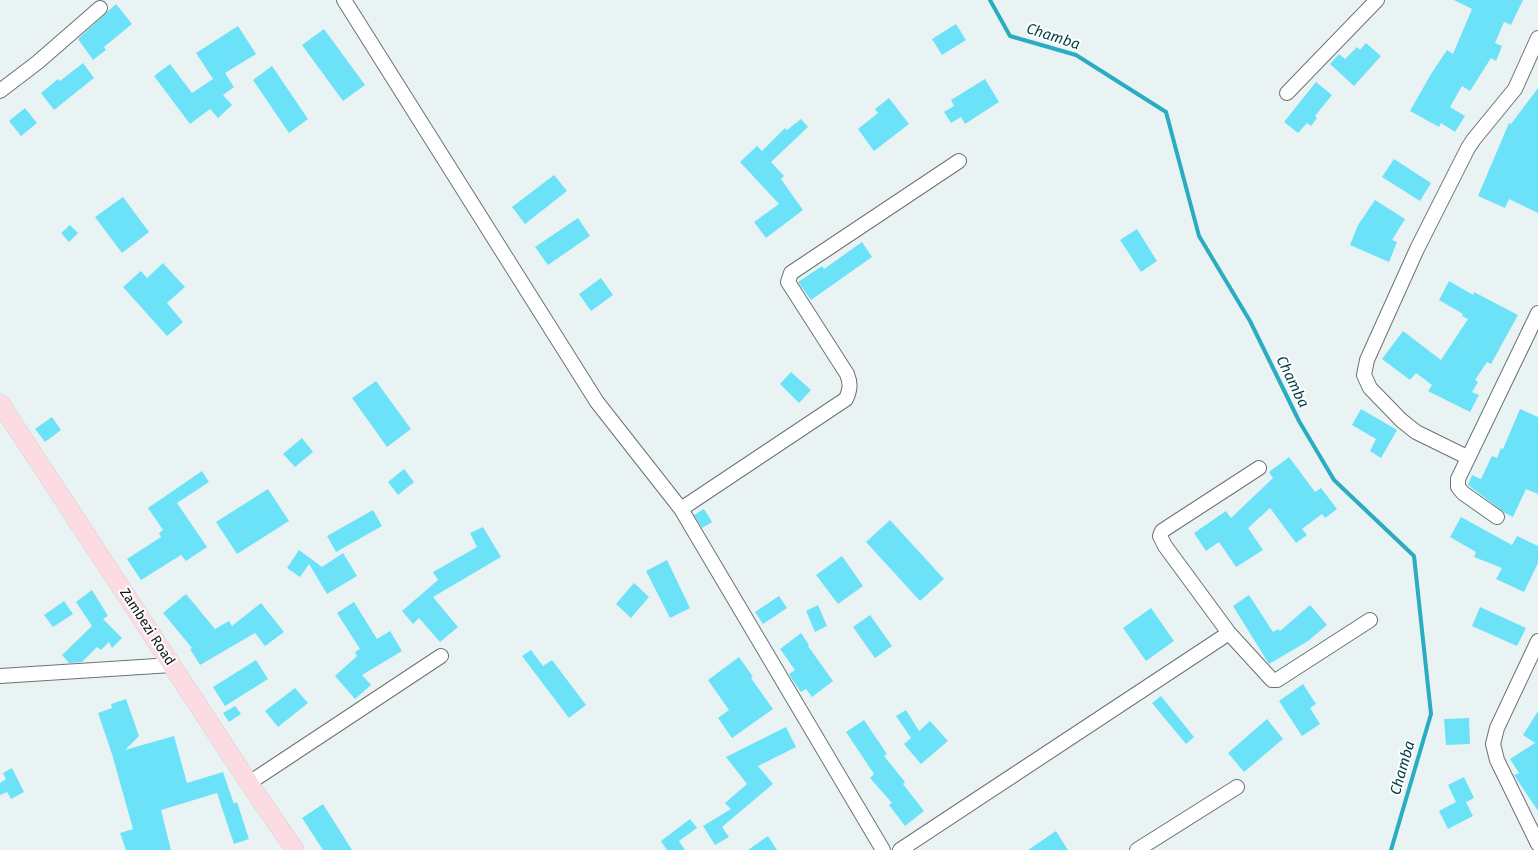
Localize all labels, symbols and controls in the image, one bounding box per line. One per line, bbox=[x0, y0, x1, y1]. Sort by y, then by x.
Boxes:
water label: Chamba bbox=[1024, 20, 1082, 54]
water label: Chamba bbox=[1272, 353, 1312, 411]
street label: Zambezi Road bbox=[116, 585, 178, 669]
water label: Chamba bbox=[1387, 739, 1419, 797]

